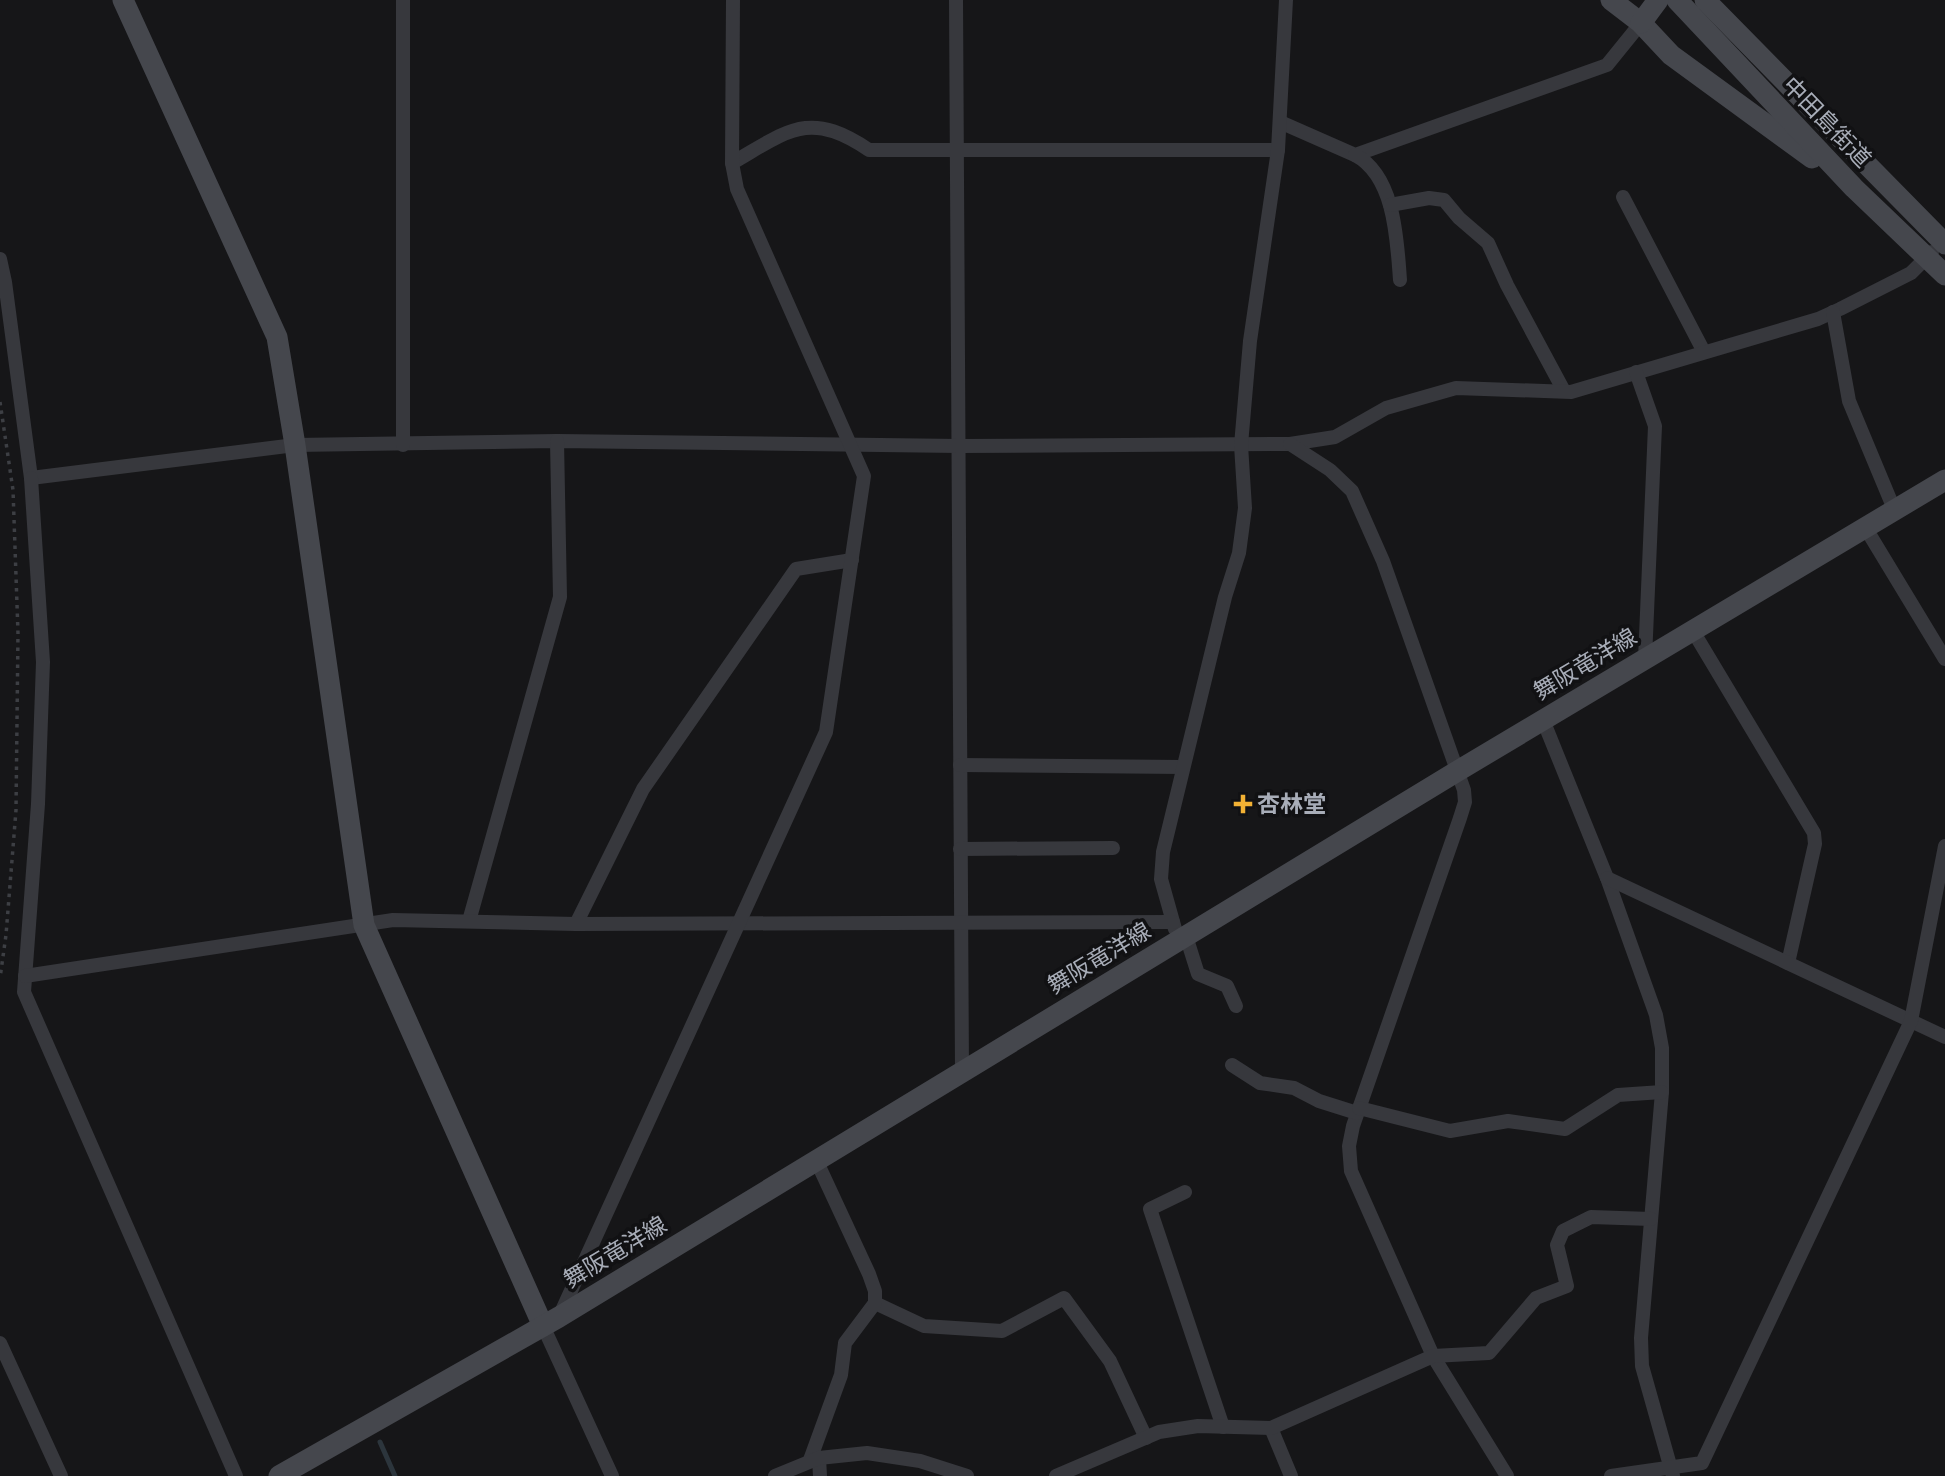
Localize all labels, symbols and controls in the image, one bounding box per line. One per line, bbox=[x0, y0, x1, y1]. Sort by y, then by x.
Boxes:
street label: 中田島街道 bbox=[1776, 70, 1878, 174]
street label: 舞阪竜洋線 bbox=[1528, 622, 1642, 706]
place label: 杏林堂 bbox=[1257, 789, 1326, 819]
marker: 杏林堂 bbox=[1235, 796, 1251, 812]
street label: 舞阪竜洋線 bbox=[1042, 916, 1156, 1000]
street label: 舞阪竜洋線 bbox=[558, 1210, 672, 1294]

